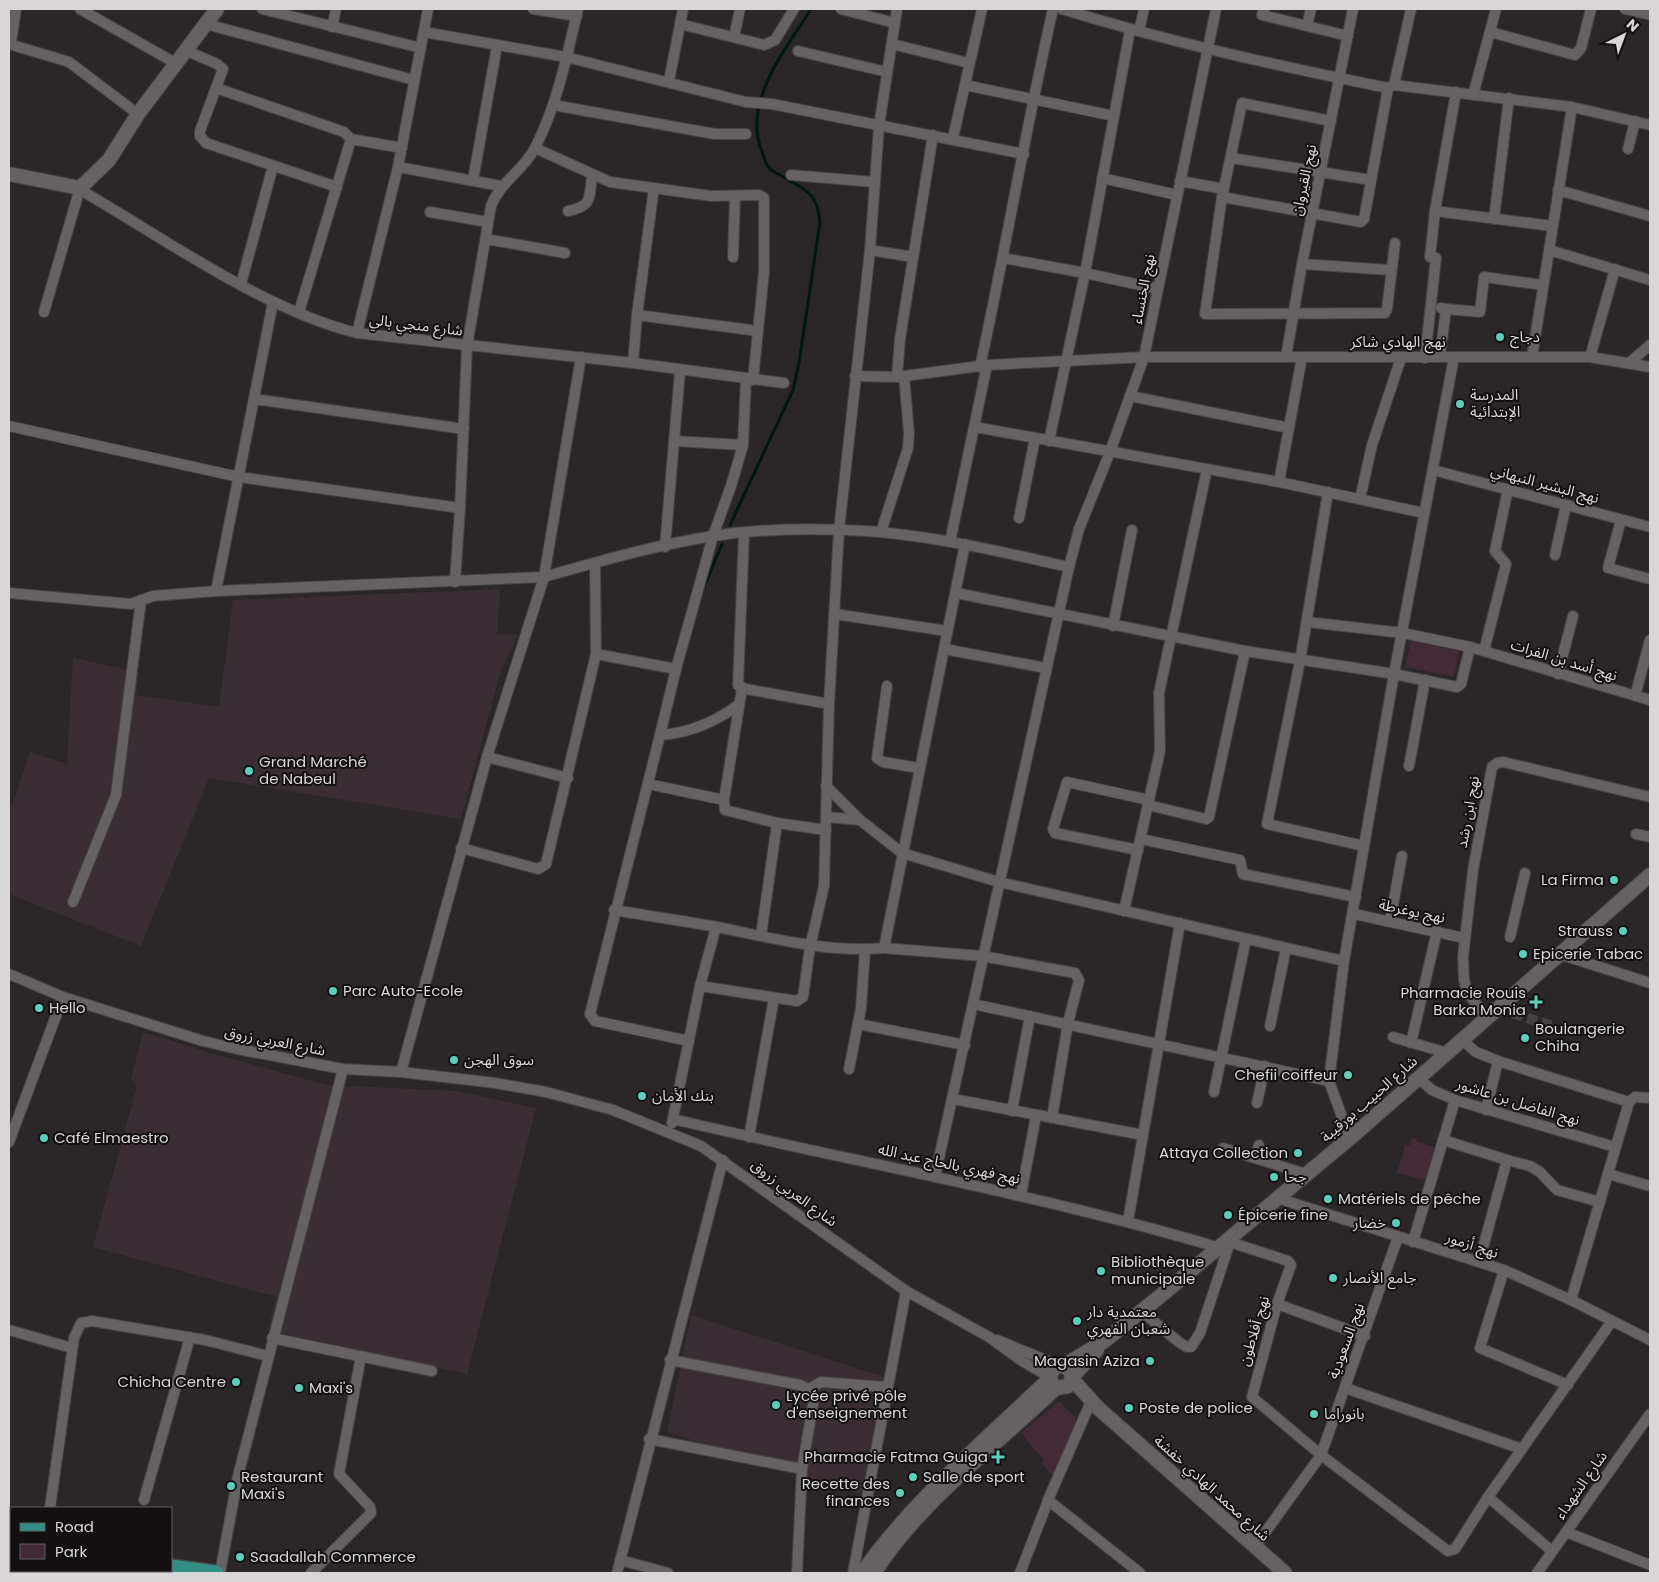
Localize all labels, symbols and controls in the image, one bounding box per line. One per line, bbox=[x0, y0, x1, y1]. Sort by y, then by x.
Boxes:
north arrow bbox=[1599, 10, 1649, 60]
text: N bbox=[1622, 14, 1643, 36]
street label: نهج القيروان bbox=[1286, 142, 1323, 218]
street label: نهج الخنساء bbox=[1125, 252, 1162, 326]
street label: شارع منجي بالي bbox=[368, 308, 464, 343]
place label: دجاج bbox=[1510, 326, 1540, 349]
street label: نهج الهادي شاكر bbox=[1349, 331, 1446, 354]
marker: دجاج bbox=[1494, 331, 1506, 343]
place label: المدرسة الإبتدائية bbox=[1470, 384, 1520, 422]
marker: المدرسة الإبتدائية bbox=[1454, 398, 1466, 410]
street label: نهج البشير النبهاني bbox=[1488, 459, 1602, 510]
street label: نهج أسد بن الفرات bbox=[1508, 633, 1620, 688]
place label: Grand Marché de Nabeul bbox=[259, 751, 367, 789]
marker: Grand Marché de Nabeul bbox=[243, 765, 255, 777]
street label: نهج ابن رشد bbox=[1451, 774, 1486, 850]
place label: La Firma bbox=[1541, 869, 1604, 890]
marker: La Firma bbox=[1608, 874, 1620, 886]
street label: نهج يوغرطة bbox=[1377, 893, 1447, 930]
place label: Strauss bbox=[1558, 920, 1613, 941]
marker: Strauss bbox=[1617, 925, 1629, 937]
place label: Epicerie Tabac bbox=[1533, 943, 1643, 964]
marker: Epicerie Tabac bbox=[1517, 948, 1529, 960]
place label: Parc Auto-Ecole bbox=[343, 980, 463, 1001]
place label: Pharmacie Rouis Barka Monia bbox=[1400, 982, 1526, 1020]
marker: Parc Auto-Ecole bbox=[327, 985, 339, 997]
marker: Pharmacie Rouis Barka Monia bbox=[1530, 996, 1542, 1008]
place label: Hello bbox=[49, 997, 86, 1018]
marker: Hello bbox=[33, 1002, 45, 1014]
place label: Boulangerie Chiha bbox=[1535, 1018, 1625, 1056]
street label: شارع العربي زروق bbox=[222, 1020, 328, 1063]
marker: Boulangerie Chiha bbox=[1519, 1032, 1531, 1044]
place label: سوق الهجن bbox=[464, 1049, 534, 1070]
street label: شارع الحبيب بورقيبة bbox=[1316, 1050, 1423, 1148]
marker: سوق الهجن bbox=[448, 1054, 460, 1066]
place label: Chefii coiffeur bbox=[1234, 1064, 1338, 1085]
marker: Chefii coiffeur bbox=[1342, 1069, 1354, 1081]
street label: نهج الفاضل بن عاشور bbox=[1452, 1072, 1583, 1132]
place label: بنك الأمان bbox=[652, 1085, 714, 1106]
marker: بنك الأمان bbox=[636, 1090, 648, 1102]
place label: Café Elmaestro bbox=[54, 1127, 169, 1148]
marker: Café Elmaestro bbox=[38, 1132, 50, 1144]
street label: نهج فهري بالحاج عبد الله bbox=[876, 1138, 1022, 1191]
place label: Attaya Collection bbox=[1159, 1142, 1288, 1163]
marker: Attaya Collection bbox=[1292, 1147, 1304, 1159]
street label: شارع العربي زروق bbox=[746, 1154, 842, 1233]
place label: جحا bbox=[1284, 1166, 1307, 1187]
marker: جحا bbox=[1268, 1171, 1280, 1183]
place label: Matériels de pêche bbox=[1338, 1188, 1481, 1209]
marker: Matériels de pêche bbox=[1322, 1193, 1334, 1205]
place label: Épicerie fine bbox=[1238, 1204, 1328, 1225]
marker: Épicerie fine bbox=[1222, 1209, 1234, 1221]
place label: خضار bbox=[1352, 1212, 1386, 1233]
marker: خضار bbox=[1390, 1217, 1402, 1229]
street label: نهج أزمور bbox=[1442, 1226, 1501, 1265]
place label: Bibliothèque municipale bbox=[1111, 1251, 1204, 1289]
marker: Bibliothèque municipale bbox=[1095, 1265, 1107, 1277]
place label: جامع الأنصار bbox=[1342, 1267, 1417, 1290]
marker: جامع الأنصار bbox=[1327, 1272, 1339, 1284]
street label: نهج أفلاطون bbox=[1233, 1293, 1276, 1369]
street label: نهج السعودية bbox=[1322, 1300, 1371, 1382]
place label: معتمدية دار شعبان الفهري bbox=[1086, 1301, 1170, 1340]
marker: معتمدية دار شعبان الفهري bbox=[1071, 1315, 1083, 1327]
place label: Magasin Aziza bbox=[1034, 1350, 1140, 1371]
marker: Magasin Aziza bbox=[1144, 1355, 1156, 1367]
place label: Chicha Centre bbox=[117, 1371, 226, 1392]
marker: Chicha Centre bbox=[230, 1376, 242, 1388]
place label: Maxi's bbox=[309, 1377, 353, 1398]
marker: Maxi's bbox=[293, 1382, 305, 1394]
place label: Lycée privé pôle d'enseignement bbox=[786, 1385, 907, 1423]
place label: Poste de police bbox=[1139, 1397, 1253, 1418]
marker: Lycée privé pôle d'enseignement bbox=[770, 1399, 782, 1411]
marker: Poste de police bbox=[1123, 1402, 1135, 1414]
place label: بانوراما bbox=[1324, 1403, 1364, 1424]
marker: بانوراما bbox=[1308, 1408, 1320, 1420]
street label: شارع محمد الهادي خفشة bbox=[1148, 1430, 1275, 1547]
place label: Pharmacie Fatma Guiga bbox=[804, 1446, 988, 1467]
street label: شارع الشهداء bbox=[1549, 1446, 1614, 1524]
marker: Pharmacie Fatma Guiga bbox=[992, 1451, 1004, 1463]
place label: Restaurant Maxi's bbox=[241, 1466, 323, 1504]
place label: Salle de sport bbox=[923, 1466, 1025, 1487]
marker: Salle de sport bbox=[907, 1471, 919, 1483]
place label: Recette des finances bbox=[802, 1473, 890, 1511]
marker: Restaurant Maxi's bbox=[225, 1480, 237, 1492]
marker: Recette des finances bbox=[894, 1487, 906, 1499]
legend bbox=[10, 1507, 172, 1572]
text: Road bbox=[55, 1516, 94, 1537]
text: Park bbox=[55, 1541, 87, 1562]
place label: Saadallah Commerce bbox=[250, 1546, 416, 1567]
marker: Saadallah Commerce bbox=[234, 1551, 246, 1563]

